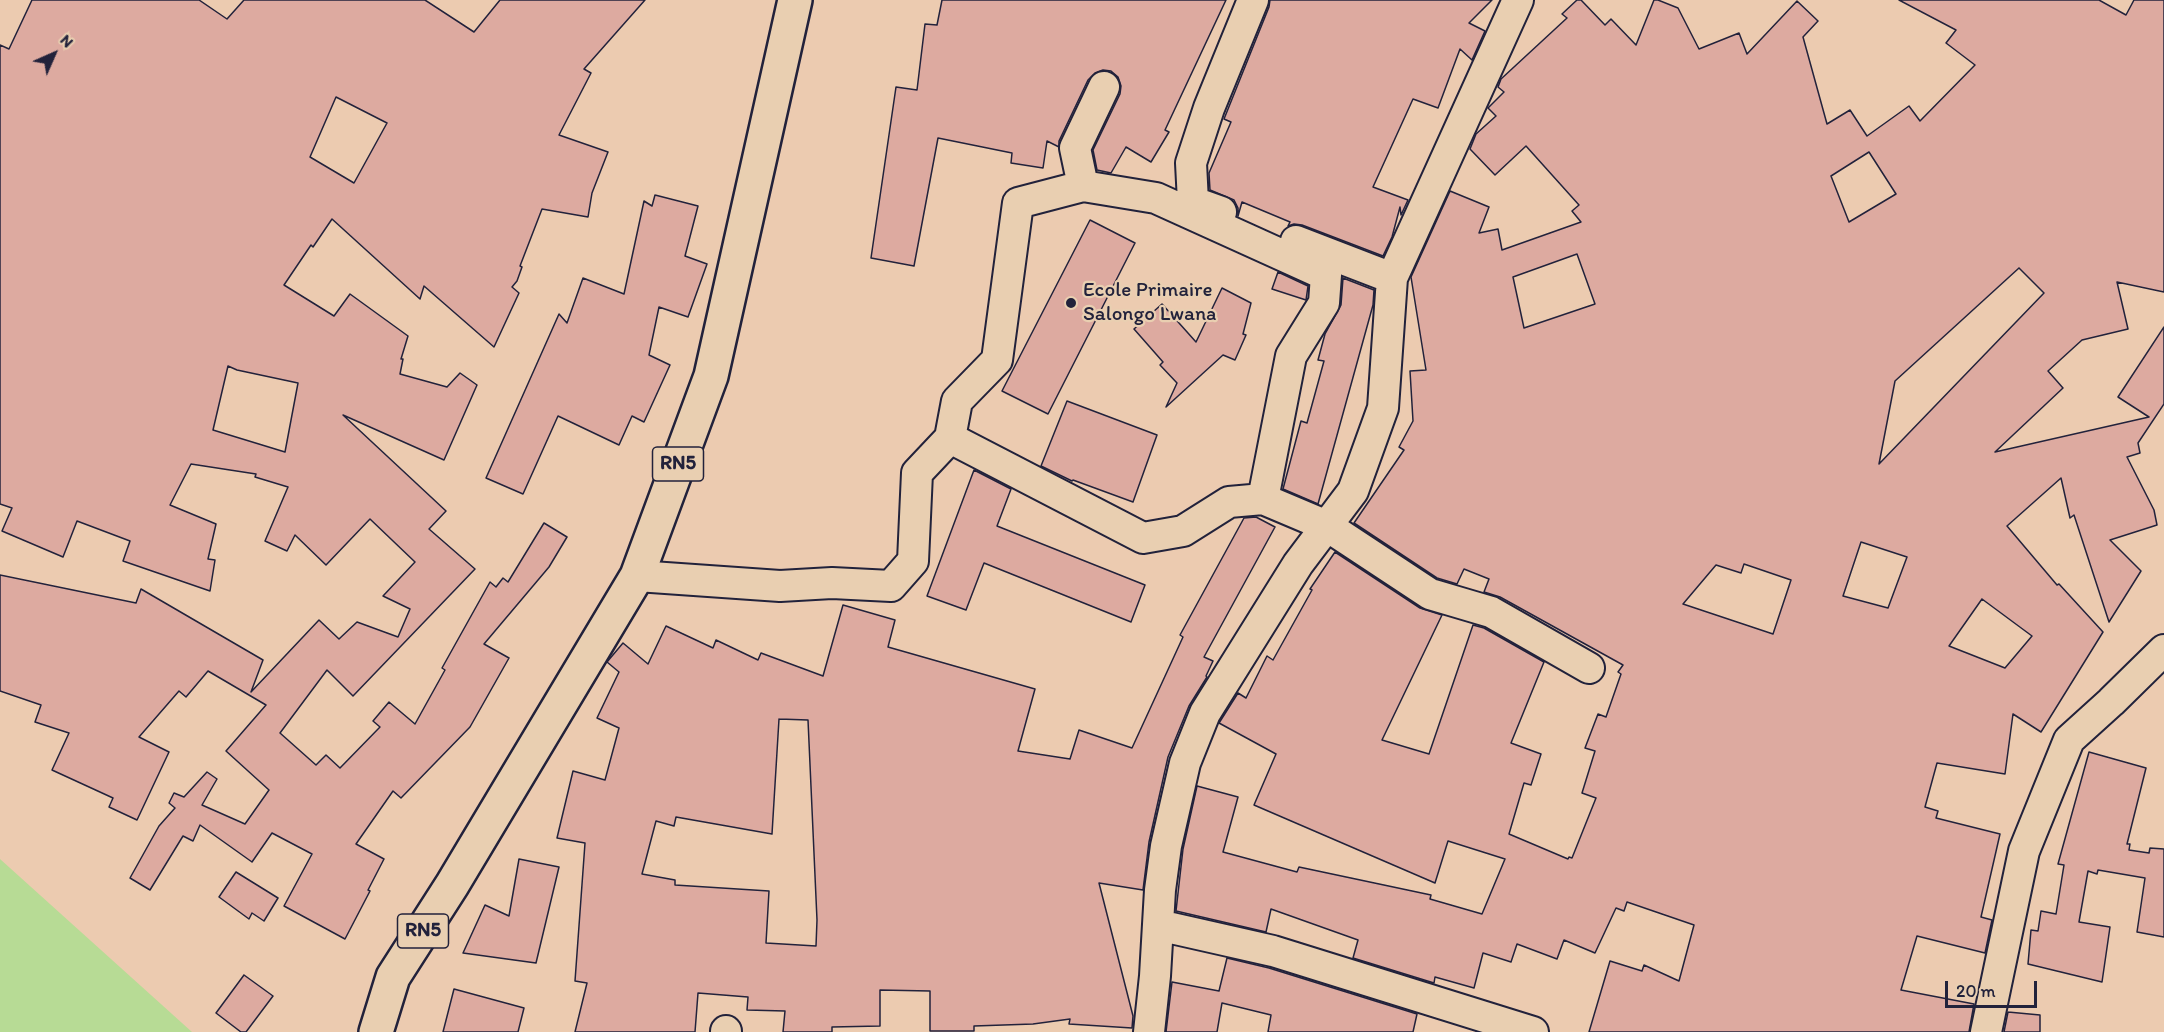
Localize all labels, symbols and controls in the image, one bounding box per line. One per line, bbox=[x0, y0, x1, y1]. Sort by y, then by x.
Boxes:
north arrow bbox=[24, 24, 84, 84]
text: N bbox=[57, 30, 78, 51]
place label: Ecole Primaire Salongo Lwana bbox=[1083, 278, 1216, 328]
marker: Ecole Primaire Salongo Lwana bbox=[1064, 296, 1078, 310]
road number: RN5 bbox=[652, 447, 704, 481]
road number: RN5 bbox=[398, 914, 448, 948]
scale bar bbox=[1948, 969, 2040, 1007]
text: 20 m bbox=[1956, 980, 1996, 1002]

